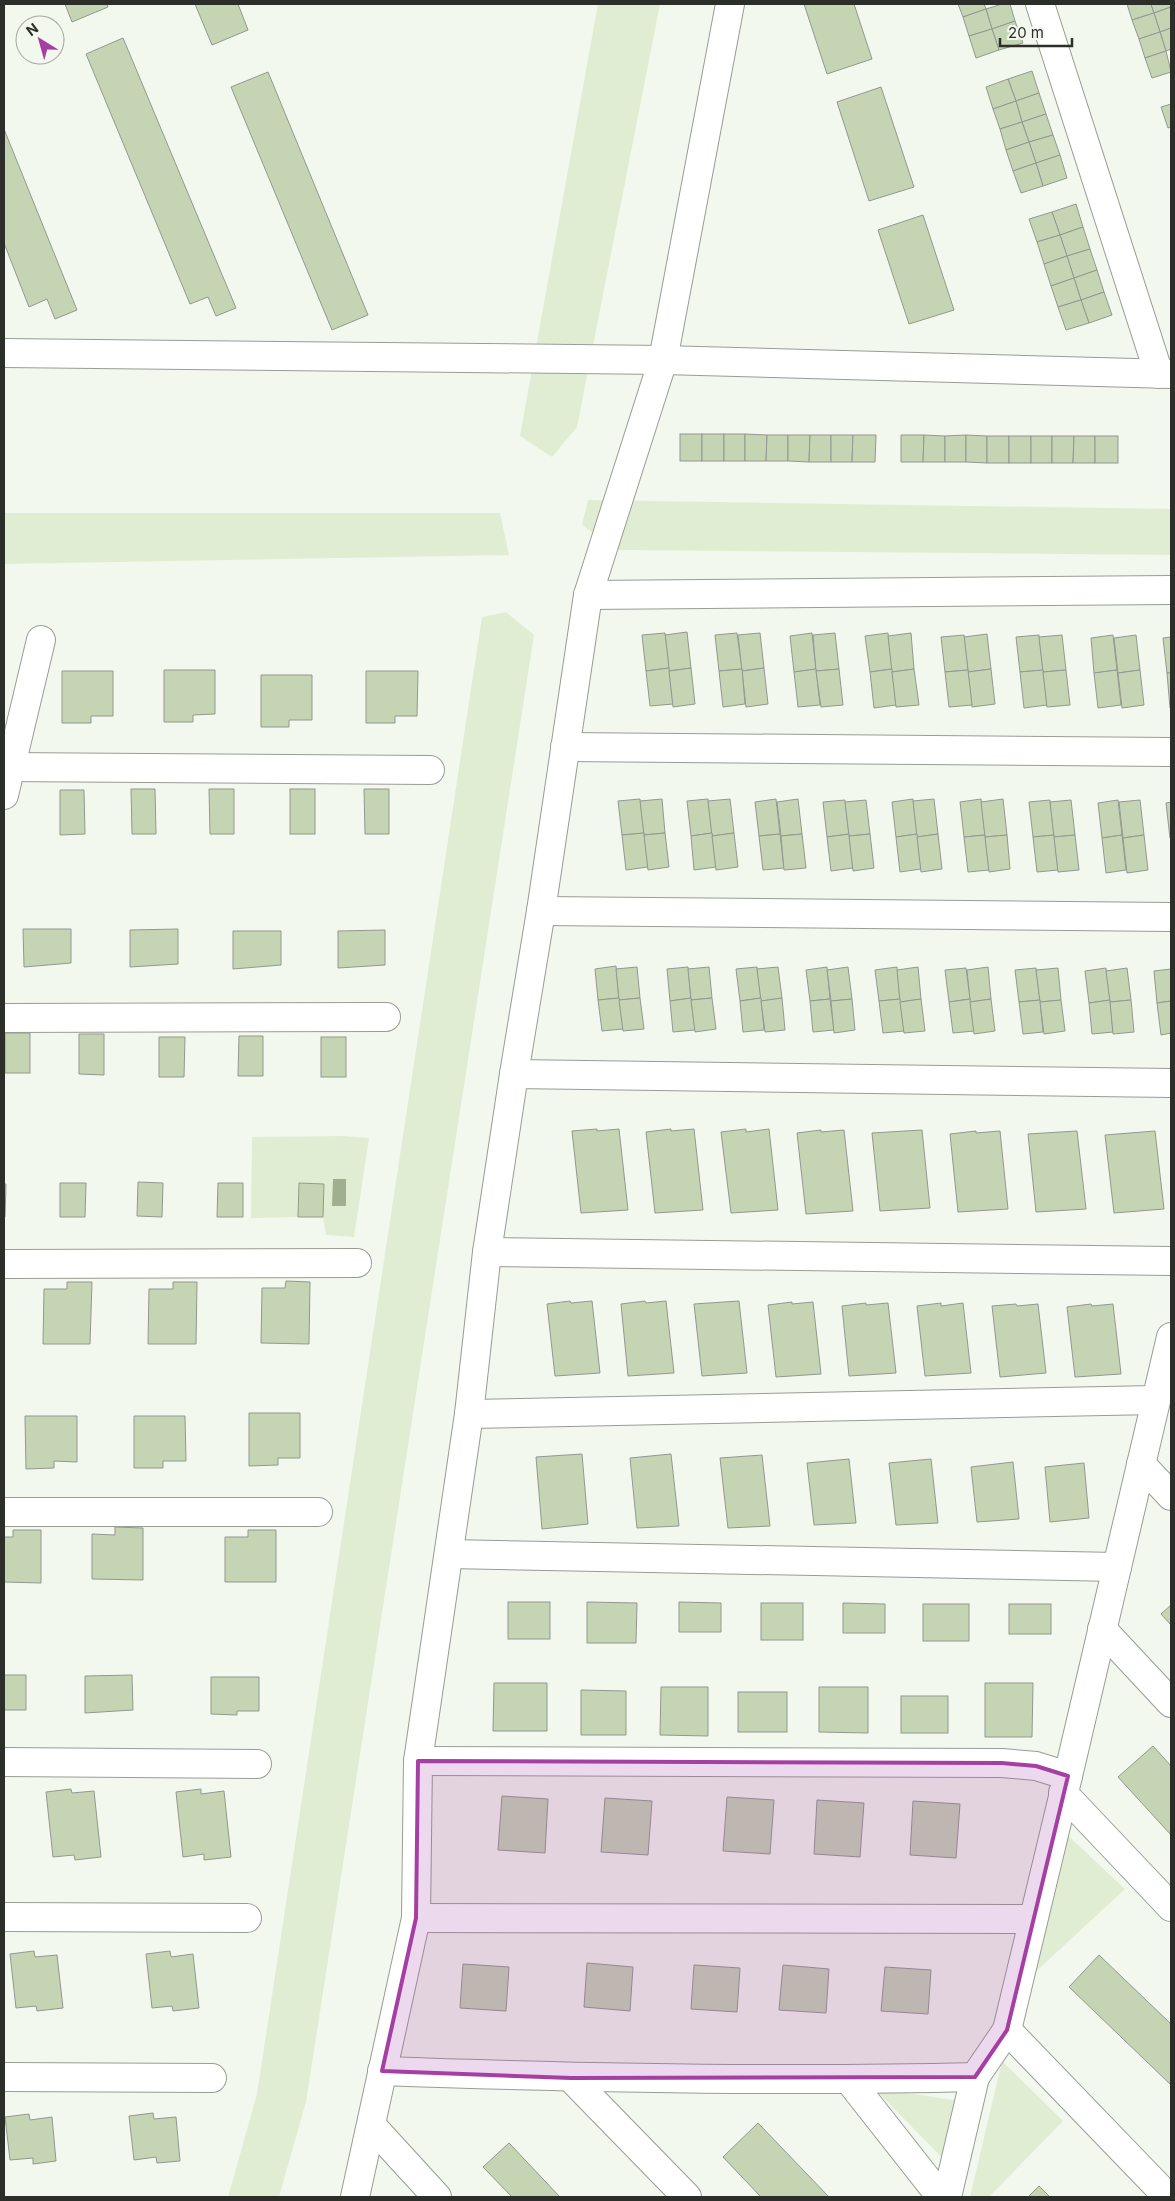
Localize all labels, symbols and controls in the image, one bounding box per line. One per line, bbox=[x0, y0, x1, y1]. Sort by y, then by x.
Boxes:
north arrow bbox=[15, 15, 65, 65]
scale bar bbox=[1000, 15, 1072, 47]
text: N bbox=[22, 19, 41, 39]
text: 20 m bbox=[1008, 23, 1044, 42]

